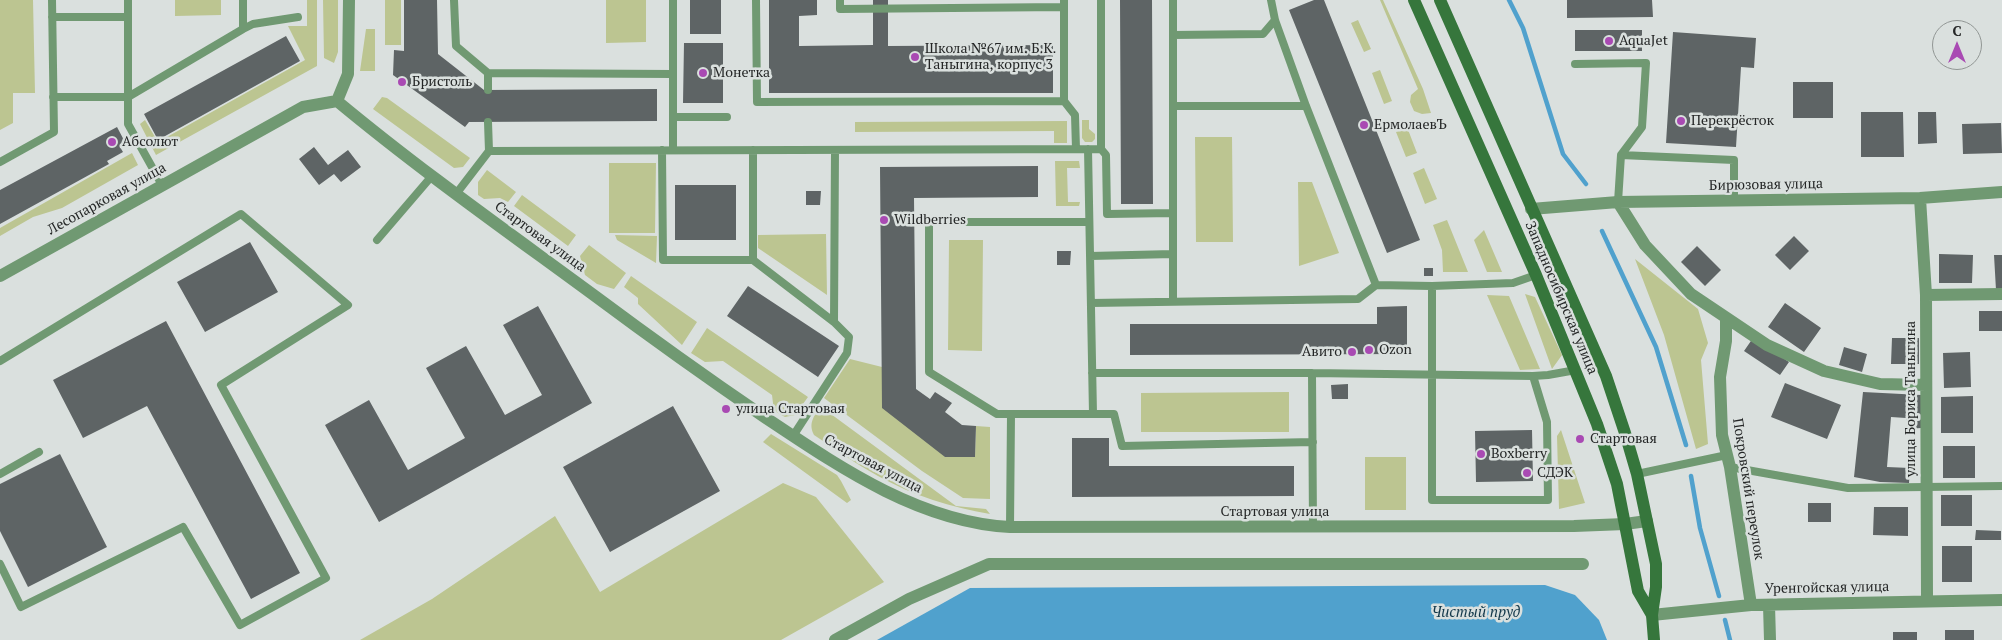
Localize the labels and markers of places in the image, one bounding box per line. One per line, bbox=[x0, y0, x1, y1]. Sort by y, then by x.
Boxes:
place label: AquaJet bbox=[1619, 33, 1668, 49]
marker: AquaJet bbox=[1603, 35, 1615, 47]
place label: Школа №67 им. Б.К. Таныгина, корпус 3 bbox=[925, 41, 1056, 74]
marker: Школа №67 им. Б.К. Таныгина, корпус 3 bbox=[909, 51, 921, 63]
place label: Монетка bbox=[713, 65, 770, 81]
marker: Монетка bbox=[697, 67, 709, 79]
place label: Бристоль bbox=[412, 74, 472, 90]
marker: Бристоль bbox=[396, 76, 408, 88]
place label: Перекрёсток bbox=[1691, 113, 1774, 129]
marker: Перекрёсток bbox=[1675, 115, 1687, 127]
place label: ЕрмолаевЪ bbox=[1374, 117, 1447, 133]
marker: ЕрмолаевЪ bbox=[1358, 119, 1370, 131]
place label: Абсолют bbox=[122, 134, 178, 150]
marker: Абсолют bbox=[106, 136, 118, 148]
place label: Wildberries bbox=[894, 212, 966, 228]
marker: Wildberries bbox=[878, 214, 890, 226]
place label: Ozon bbox=[1379, 342, 1412, 358]
place label: Авито bbox=[1302, 344, 1342, 360]
marker: Ozon bbox=[1363, 344, 1375, 356]
marker: Авито bbox=[1346, 346, 1358, 358]
place label: улица Стартовая bbox=[736, 401, 845, 417]
marker: улица Стартовая bbox=[720, 403, 732, 415]
place label: Стартовая bbox=[1590, 431, 1657, 447]
marker: Стартовая bbox=[1574, 433, 1586, 445]
place label: Boxberry bbox=[1491, 446, 1547, 462]
marker: Boxberry bbox=[1475, 448, 1487, 460]
place label: СДЭК bbox=[1537, 465, 1573, 481]
marker: СДЭК bbox=[1521, 467, 1533, 479]

